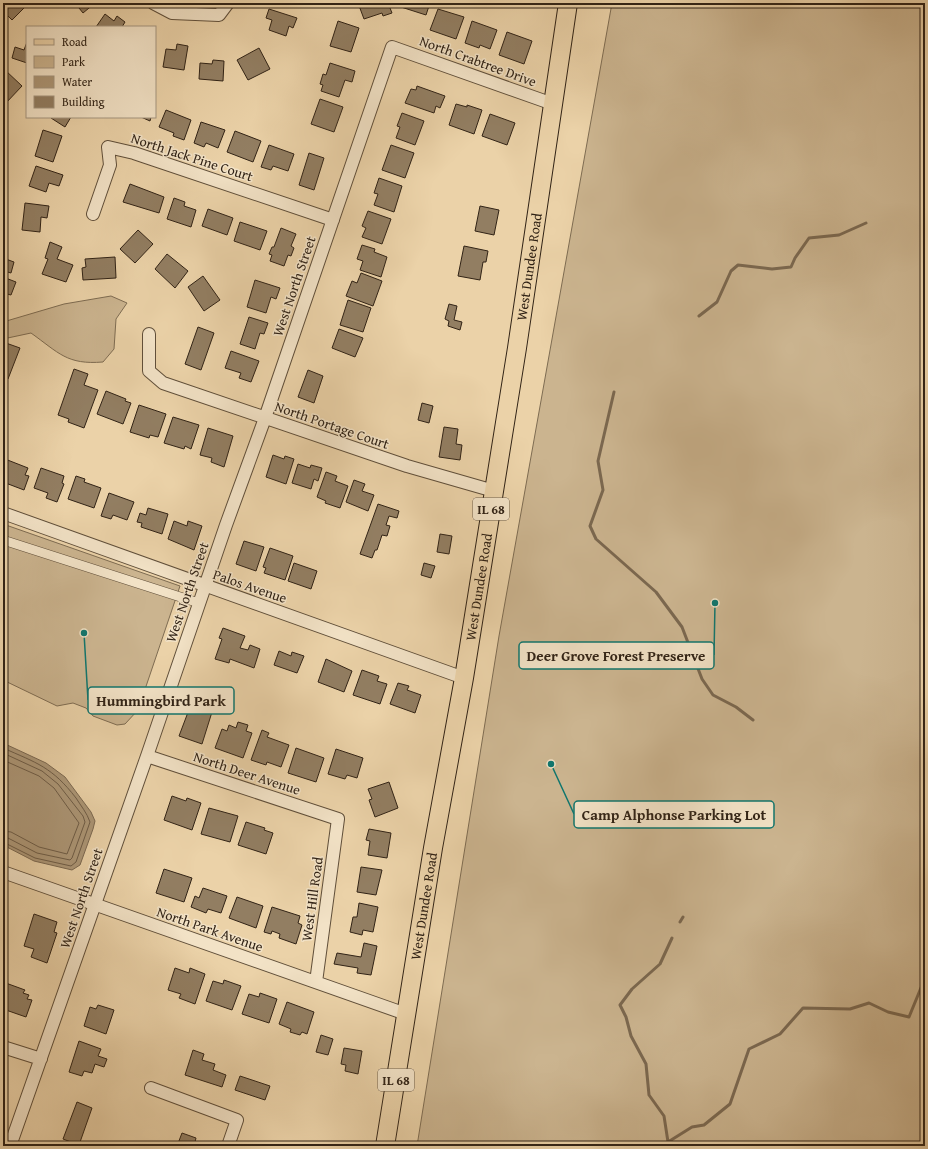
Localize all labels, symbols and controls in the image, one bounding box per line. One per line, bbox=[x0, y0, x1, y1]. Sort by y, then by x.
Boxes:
legend bbox=[26, 26, 156, 118]
street label: North Crabtree Drive bbox=[417, 31, 540, 92]
text: Road bbox=[62, 33, 88, 50]
text: Park bbox=[62, 53, 86, 70]
text: Water bbox=[62, 73, 92, 90]
text: Building bbox=[62, 93, 105, 110]
street label: North Jack Pine Court bbox=[128, 128, 256, 186]
street label: West Dundee Road bbox=[511, 211, 547, 322]
street label: West North Street bbox=[267, 233, 321, 339]
street label: North Portage Court bbox=[272, 396, 392, 454]
road number: IL 68 bbox=[473, 498, 509, 520]
street label: West Dundee Road bbox=[460, 531, 497, 642]
street label: West North Street bbox=[160, 539, 214, 645]
street label: Palos Avenue bbox=[210, 564, 290, 608]
callout: Deer Grove Forest Preserve bbox=[519, 642, 714, 669]
text: Deer Grove Forest Preserve bbox=[527, 645, 705, 666]
callout: Hummingbird Park bbox=[88, 687, 234, 714]
text: Hummingbird Park bbox=[96, 690, 226, 711]
street label: North Deer Avenue bbox=[191, 746, 304, 800]
callout: Camp Alphonse Parking Lot bbox=[574, 801, 774, 828]
text: Camp Alphonse Parking Lot bbox=[582, 804, 767, 825]
street label: West North Street bbox=[54, 845, 108, 951]
street label: West Dundee Road bbox=[405, 850, 442, 961]
street label: West Hill Road bbox=[296, 855, 328, 942]
street label: North Park Avenue bbox=[154, 901, 266, 957]
road number: IL 68 bbox=[378, 1069, 414, 1091]

